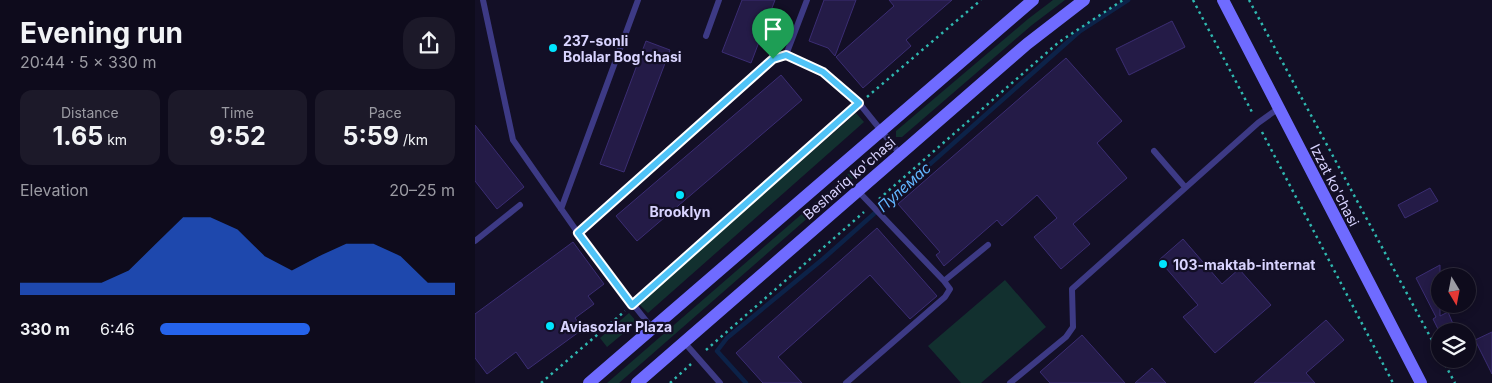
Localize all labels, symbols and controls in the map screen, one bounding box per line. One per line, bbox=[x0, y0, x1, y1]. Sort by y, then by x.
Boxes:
pin bbox=[752, 8, 794, 59]
icon: arrive bbox=[759, 15, 787, 43]
text: Evening run bbox=[20, 16, 183, 50]
button: share bbox=[403, 17, 455, 69]
place label: 237-sonli Bolalar Bog'chasi bbox=[563, 32, 682, 65]
marker: 237-sonli Bolalar Bog'chasi bbox=[547, 42, 559, 54]
text: 20:44 · 5 × 330 m bbox=[20, 52, 156, 72]
text: Distance bbox=[61, 104, 119, 121]
text: Time bbox=[221, 104, 254, 121]
text: Pace bbox=[369, 104, 402, 121]
text: 1.65 bbox=[53, 121, 103, 151]
text: 9:52 bbox=[209, 121, 266, 151]
text: 5:59 bbox=[342, 121, 399, 151]
text: km bbox=[103, 131, 127, 148]
text: /km bbox=[399, 131, 428, 148]
street label: Beshariq ko'chasi bbox=[799, 133, 899, 223]
street label: Izzat ko'chasi bbox=[1307, 141, 1363, 229]
water label: Пулемас bbox=[873, 158, 935, 216]
text: Elevation bbox=[20, 180, 89, 200]
text: 20–25 m bbox=[389, 180, 455, 200]
marker: Brooklyn bbox=[674, 189, 686, 201]
place label: Brooklyn bbox=[650, 203, 711, 220]
place label: 103-maktab-internat bbox=[1173, 256, 1315, 273]
marker: 103-maktab-internat bbox=[1157, 258, 1169, 270]
north arrow bbox=[1431, 268, 1476, 312]
map controls bbox=[1431, 268, 1476, 368]
place label: Aviasozlar Plaza bbox=[560, 318, 672, 335]
text: 330 m bbox=[20, 319, 70, 339]
text: 6:46 bbox=[100, 319, 135, 339]
marker: Aviasozlar Plaza bbox=[544, 320, 556, 332]
button: layers bbox=[1431, 323, 1476, 368]

